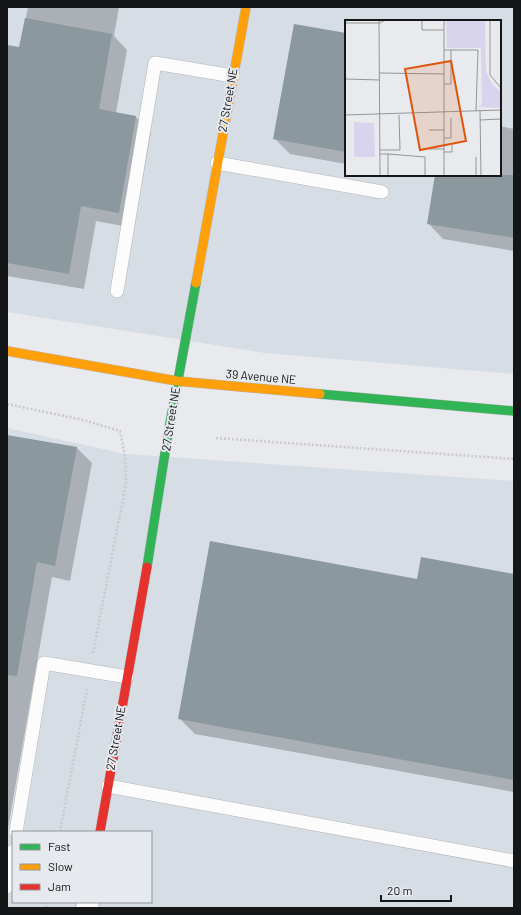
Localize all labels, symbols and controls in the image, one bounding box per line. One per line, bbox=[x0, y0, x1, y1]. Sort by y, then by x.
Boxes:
inset map bbox=[345, 20, 501, 176]
street label: 27 Street NE bbox=[214, 67, 240, 133]
street label: 39 Avenue NE bbox=[225, 366, 297, 386]
street label: 27 Street NE bbox=[158, 386, 182, 452]
street label: 27 Street NE bbox=[102, 705, 128, 771]
legend bbox=[12, 831, 152, 903]
text: Fast bbox=[48, 839, 71, 853]
text: Slow bbox=[48, 859, 73, 873]
scale bar bbox=[381, 877, 451, 903]
text: Jam bbox=[48, 879, 71, 893]
text: 20 m bbox=[387, 883, 413, 897]

